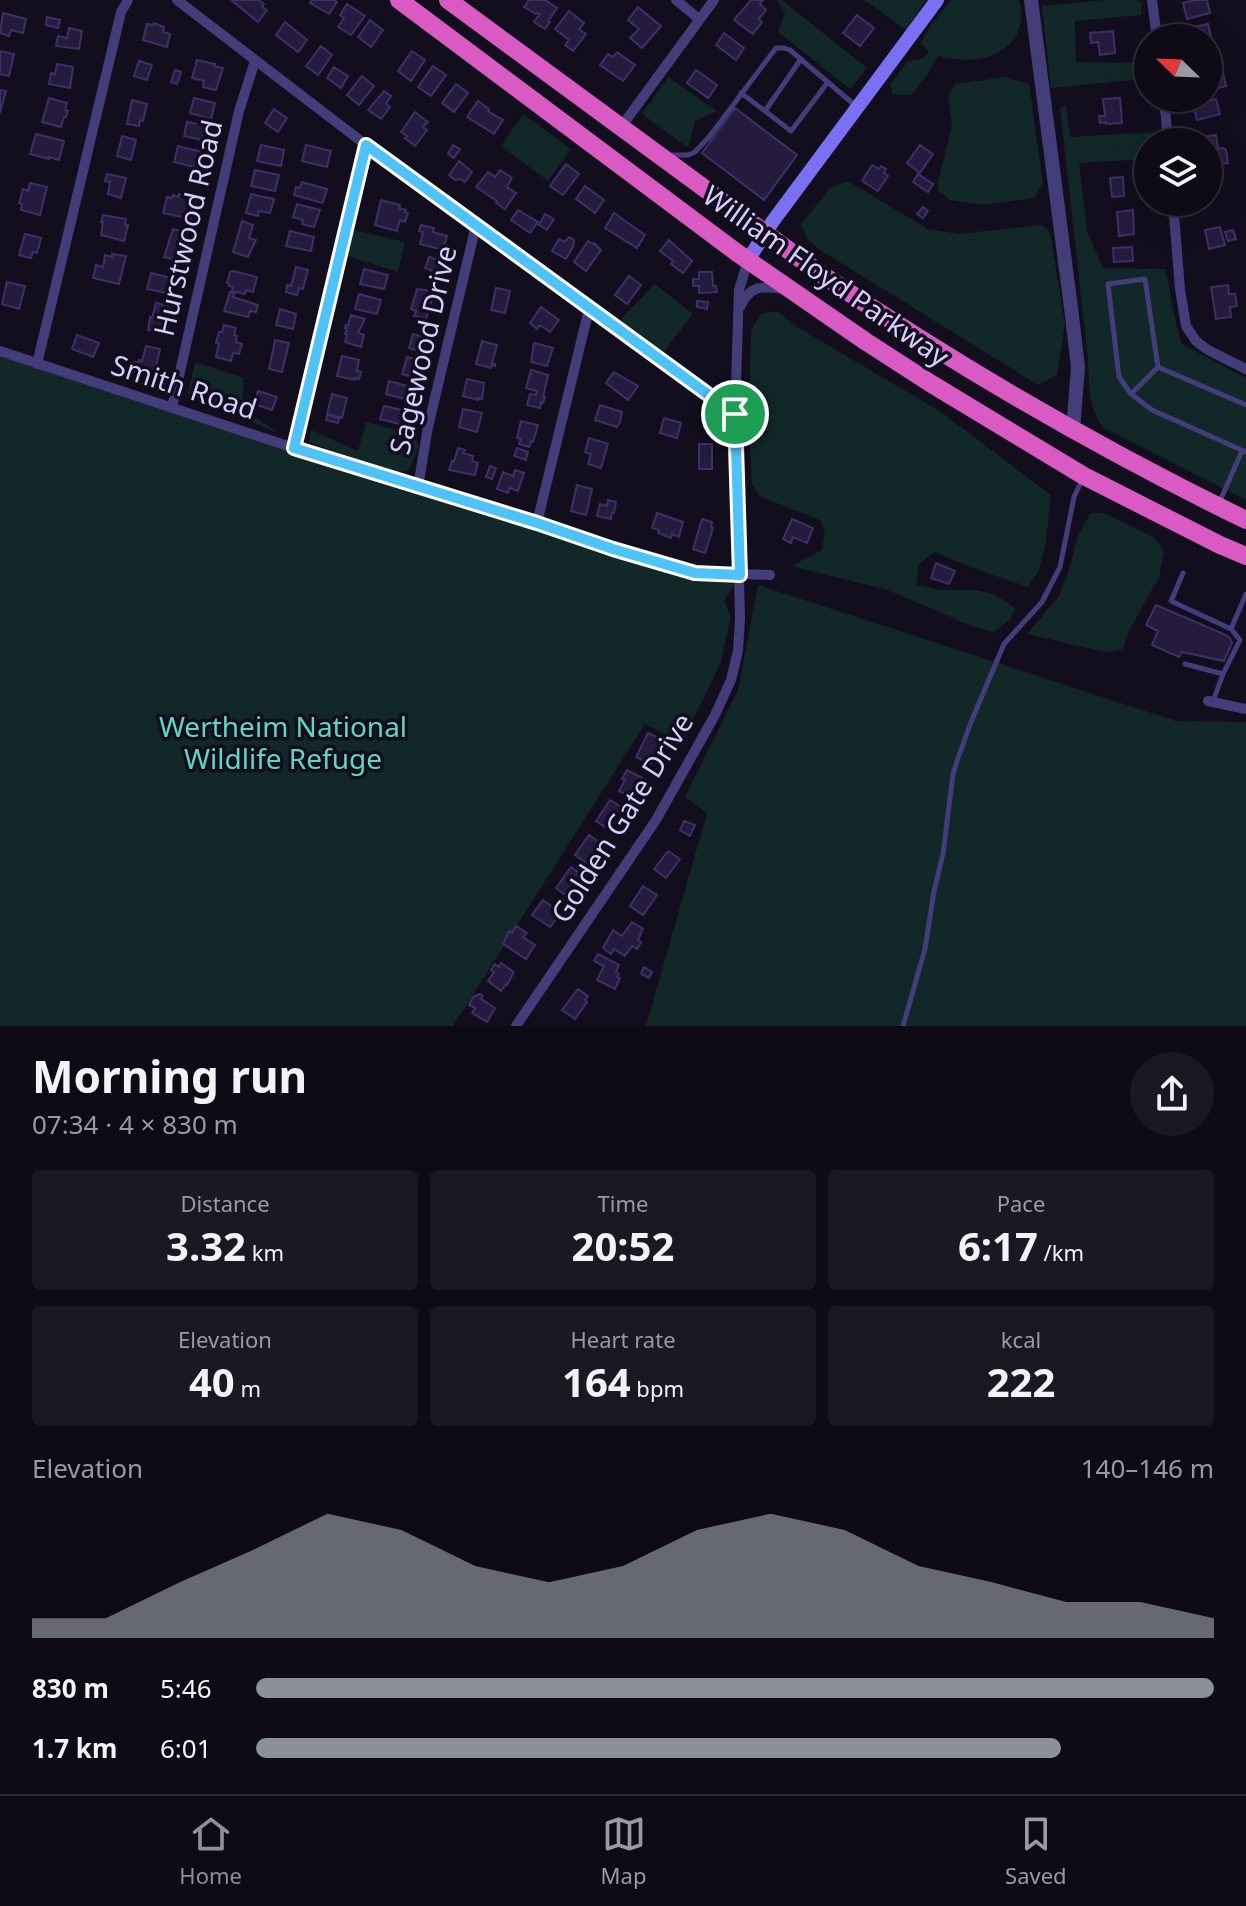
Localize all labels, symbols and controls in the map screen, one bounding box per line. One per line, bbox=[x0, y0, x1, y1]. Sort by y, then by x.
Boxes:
north arrow bbox=[1134, 24, 1222, 112]
map controls bbox=[1134, 24, 1222, 216]
street label: Hurstwood Road bbox=[144, 116, 230, 340]
button: layers bbox=[1134, 128, 1222, 216]
street label: William Floyd Parkway bbox=[696, 176, 958, 375]
street label: Sagewood Drive bbox=[380, 242, 465, 458]
street label: Smith Road bbox=[107, 345, 262, 427]
pin bbox=[701, 380, 769, 448]
icon: arrive bbox=[713, 392, 757, 436]
street label: Golden Gate Drive bbox=[541, 705, 701, 930]
park label: Wertheim National Wildlife Refuge bbox=[159, 707, 407, 777]
text: Morning run bbox=[32, 1046, 307, 1106]
button: share bbox=[1130, 1052, 1214, 1136]
text: 07:34 · 4 × 830 m bbox=[32, 1106, 238, 1142]
text: Distance bbox=[180, 1188, 270, 1218]
text: Time bbox=[598, 1188, 648, 1218]
text: Pace bbox=[997, 1188, 1045, 1218]
text: 3.32 bbox=[166, 1218, 246, 1273]
text: 20:52 bbox=[572, 1218, 674, 1273]
text: 6:17 bbox=[958, 1218, 1038, 1273]
text: km bbox=[246, 1237, 284, 1267]
text: /km bbox=[1038, 1237, 1084, 1267]
text: Elevation bbox=[178, 1324, 272, 1354]
text: Heart rate bbox=[570, 1324, 676, 1354]
text: kcal bbox=[1001, 1324, 1041, 1354]
text: 40 bbox=[189, 1354, 235, 1409]
text: 164 bbox=[562, 1354, 631, 1409]
text: 222 bbox=[987, 1354, 1055, 1409]
text: m bbox=[235, 1373, 261, 1403]
text: bpm bbox=[631, 1373, 684, 1403]
text: Elevation bbox=[32, 1450, 143, 1486]
text: 140–146 m bbox=[1081, 1450, 1214, 1486]
text: 830 m bbox=[32, 1670, 109, 1706]
text: 5:46 bbox=[160, 1670, 212, 1706]
text: 1.7 km bbox=[32, 1730, 117, 1766]
text: 6:01 bbox=[160, 1730, 212, 1766]
tab: Home bbox=[179, 1812, 242, 1890]
tab: Map bbox=[601, 1812, 646, 1890]
tab: Saved bbox=[1005, 1812, 1067, 1890]

